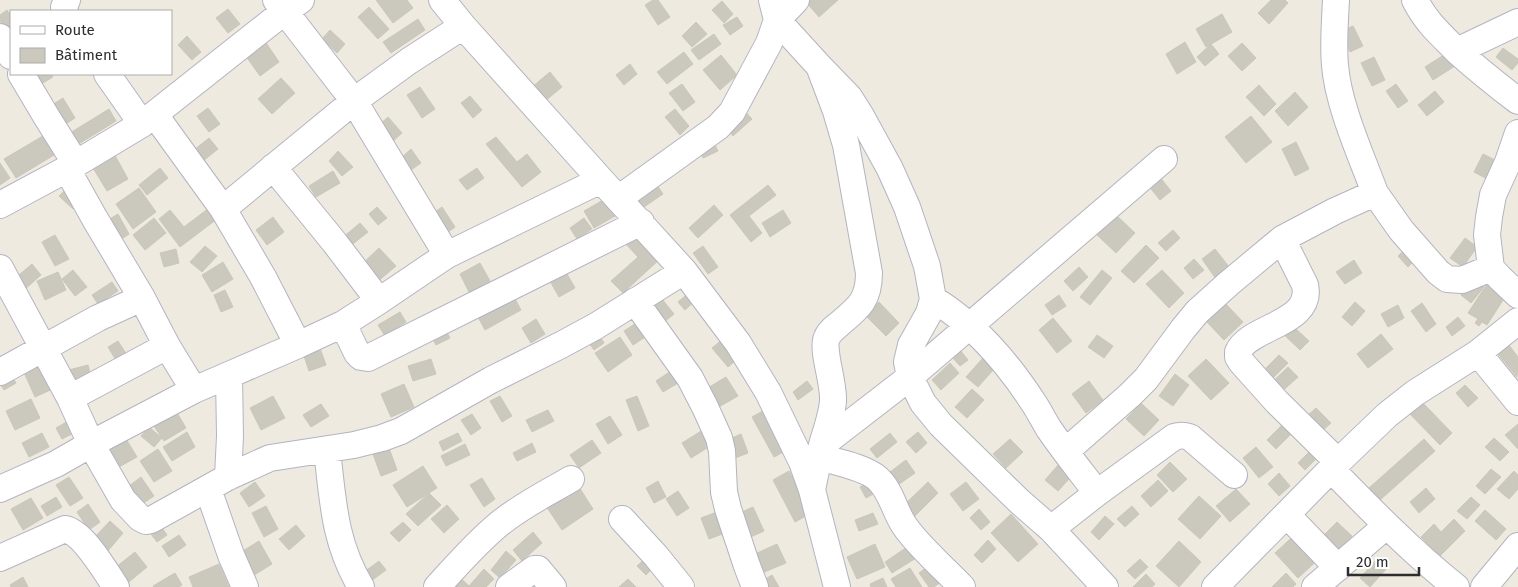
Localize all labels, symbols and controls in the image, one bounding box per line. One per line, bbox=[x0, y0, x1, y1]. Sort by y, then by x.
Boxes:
legend bbox=[10, 10, 172, 75]
text: Route bbox=[55, 21, 95, 39]
text: Bâtiment bbox=[55, 46, 118, 64]
scale bar bbox=[1348, 544, 1419, 576]
text: 20 m bbox=[1356, 553, 1389, 571]

